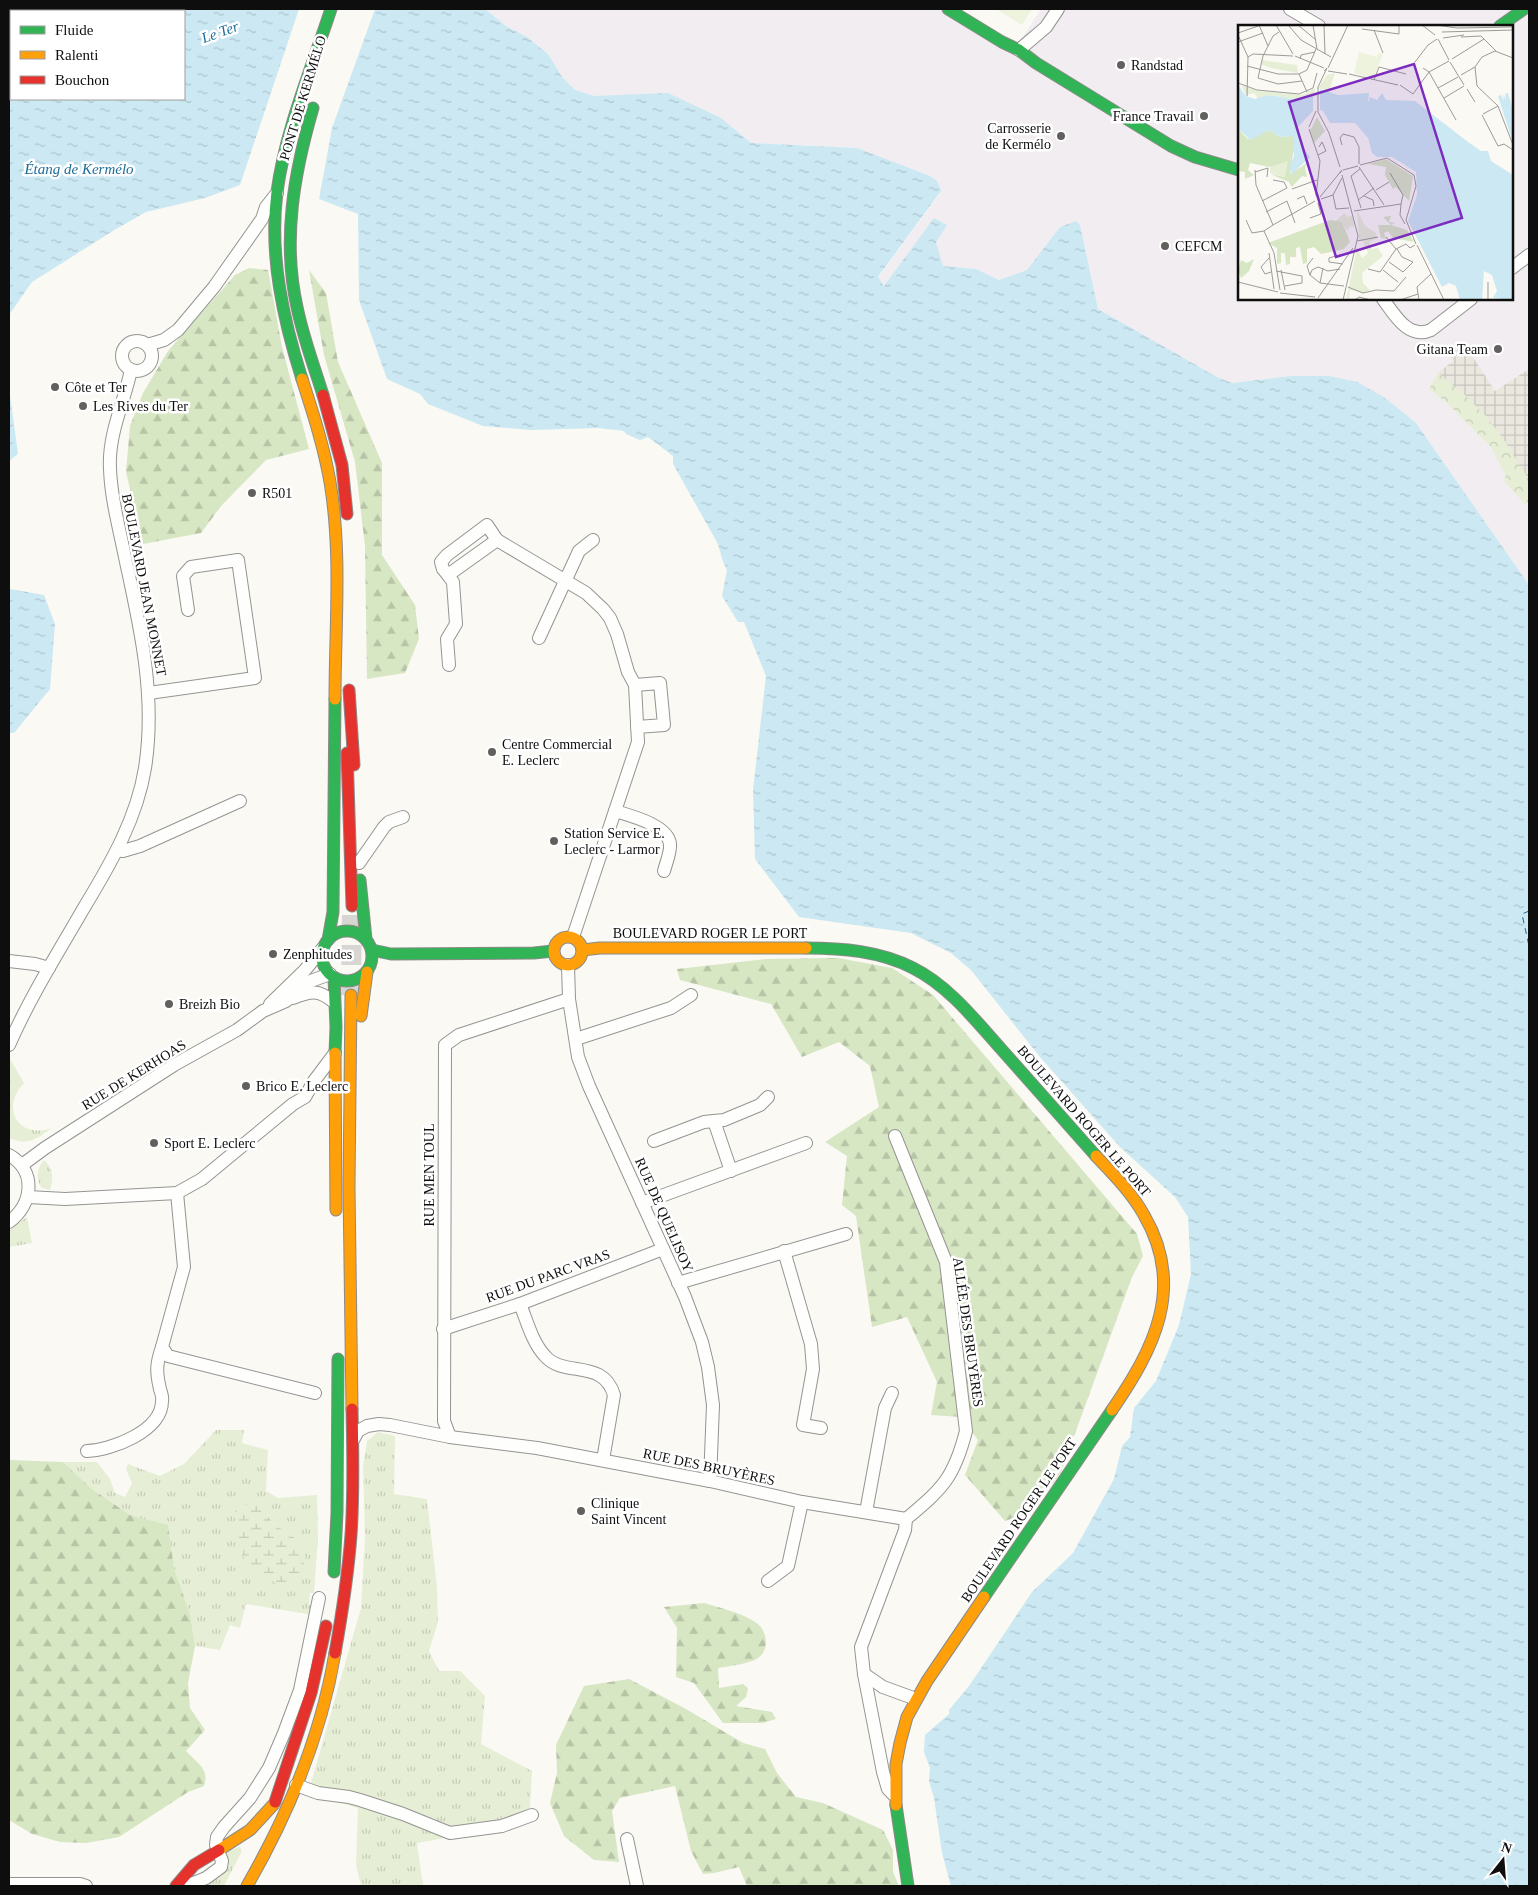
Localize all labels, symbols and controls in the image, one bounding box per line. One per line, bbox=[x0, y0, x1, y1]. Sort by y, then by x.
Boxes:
legend bbox=[10, 10, 185, 100]
water label: Le Ter bbox=[198, 18, 241, 46]
text: Fluide bbox=[55, 22, 94, 38]
inset map bbox=[1238, 25, 1513, 300]
street label: PONT DE KERMÉLO bbox=[276, 34, 329, 162]
text: Ralenti bbox=[55, 47, 98, 63]
place label: Randstad bbox=[1131, 58, 1183, 73]
marker: Randstad bbox=[1115, 59, 1127, 71]
text: Bouchon bbox=[55, 72, 110, 88]
place label: France Travail bbox=[1113, 109, 1194, 124]
marker: France Travail bbox=[1198, 110, 1210, 122]
place label: Carrosserie de Kermélo bbox=[985, 121, 1051, 152]
marker: Carrosserie de Kermélo bbox=[1055, 130, 1067, 142]
water label: Étang de Kermélo bbox=[23, 161, 134, 177]
place label: CEFCM bbox=[1175, 239, 1223, 254]
marker: CEFCM bbox=[1159, 240, 1171, 252]
place label: Gitana Team bbox=[1417, 342, 1488, 357]
marker: Gitana Team bbox=[1492, 343, 1504, 355]
place label: Côte et Ter bbox=[65, 380, 127, 395]
marker: Côte et Ter bbox=[49, 381, 61, 393]
place label: Les Rives du Ter bbox=[93, 399, 188, 414]
marker: Les Rives du Ter bbox=[77, 400, 89, 412]
place label: R501 bbox=[262, 486, 292, 501]
marker: R501 bbox=[246, 487, 258, 499]
street label: BOULEVARD JEAN MONNET bbox=[119, 492, 169, 678]
place label: Centre Commercial E. Leclerc bbox=[502, 737, 612, 768]
marker: Centre Commercial E. Leclerc bbox=[486, 746, 498, 758]
place label: Station Service E. Leclerc - Larmor bbox=[564, 826, 665, 857]
marker: Station Service E. Leclerc - Larmor bbox=[548, 835, 560, 847]
street label: BOULEVARD ROGER LE PORT bbox=[613, 926, 808, 941]
place label: Zenphitudes bbox=[283, 947, 352, 962]
marker: Zenphitudes bbox=[267, 948, 279, 960]
place label: Breizh Bio bbox=[179, 997, 240, 1012]
marker: Breizh Bio bbox=[163, 998, 175, 1010]
street label: RUE DE KERHOAS bbox=[79, 1037, 189, 1113]
street label: BOULEVARD ROGER LE PORT bbox=[1015, 1043, 1154, 1200]
place label: Brico E. Leclerc bbox=[256, 1079, 348, 1094]
marker: Brico E. Leclerc bbox=[240, 1080, 252, 1092]
street label: RUE MEN TOUL bbox=[422, 1124, 437, 1226]
place label: Sport E. Leclerc bbox=[164, 1136, 255, 1151]
marker: Sport E. Leclerc bbox=[148, 1137, 160, 1149]
street label: RUE DE QUELISOY bbox=[632, 1155, 696, 1275]
street label: RUE DU PARC VRAS bbox=[484, 1247, 612, 1305]
street label: ALLÉE DES BRUYÈRES bbox=[950, 1256, 987, 1408]
street label: BOULEVARD ROGER LE PORT bbox=[958, 1435, 1080, 1605]
street label: RUE DES BRUYÈRES bbox=[642, 1445, 777, 1488]
place label: Clinique Saint Vincent bbox=[591, 1496, 667, 1527]
marker: Clinique Saint Vincent bbox=[575, 1505, 587, 1517]
north arrow bbox=[1478, 1835, 1528, 1885]
text: N bbox=[1500, 1839, 1514, 1857]

